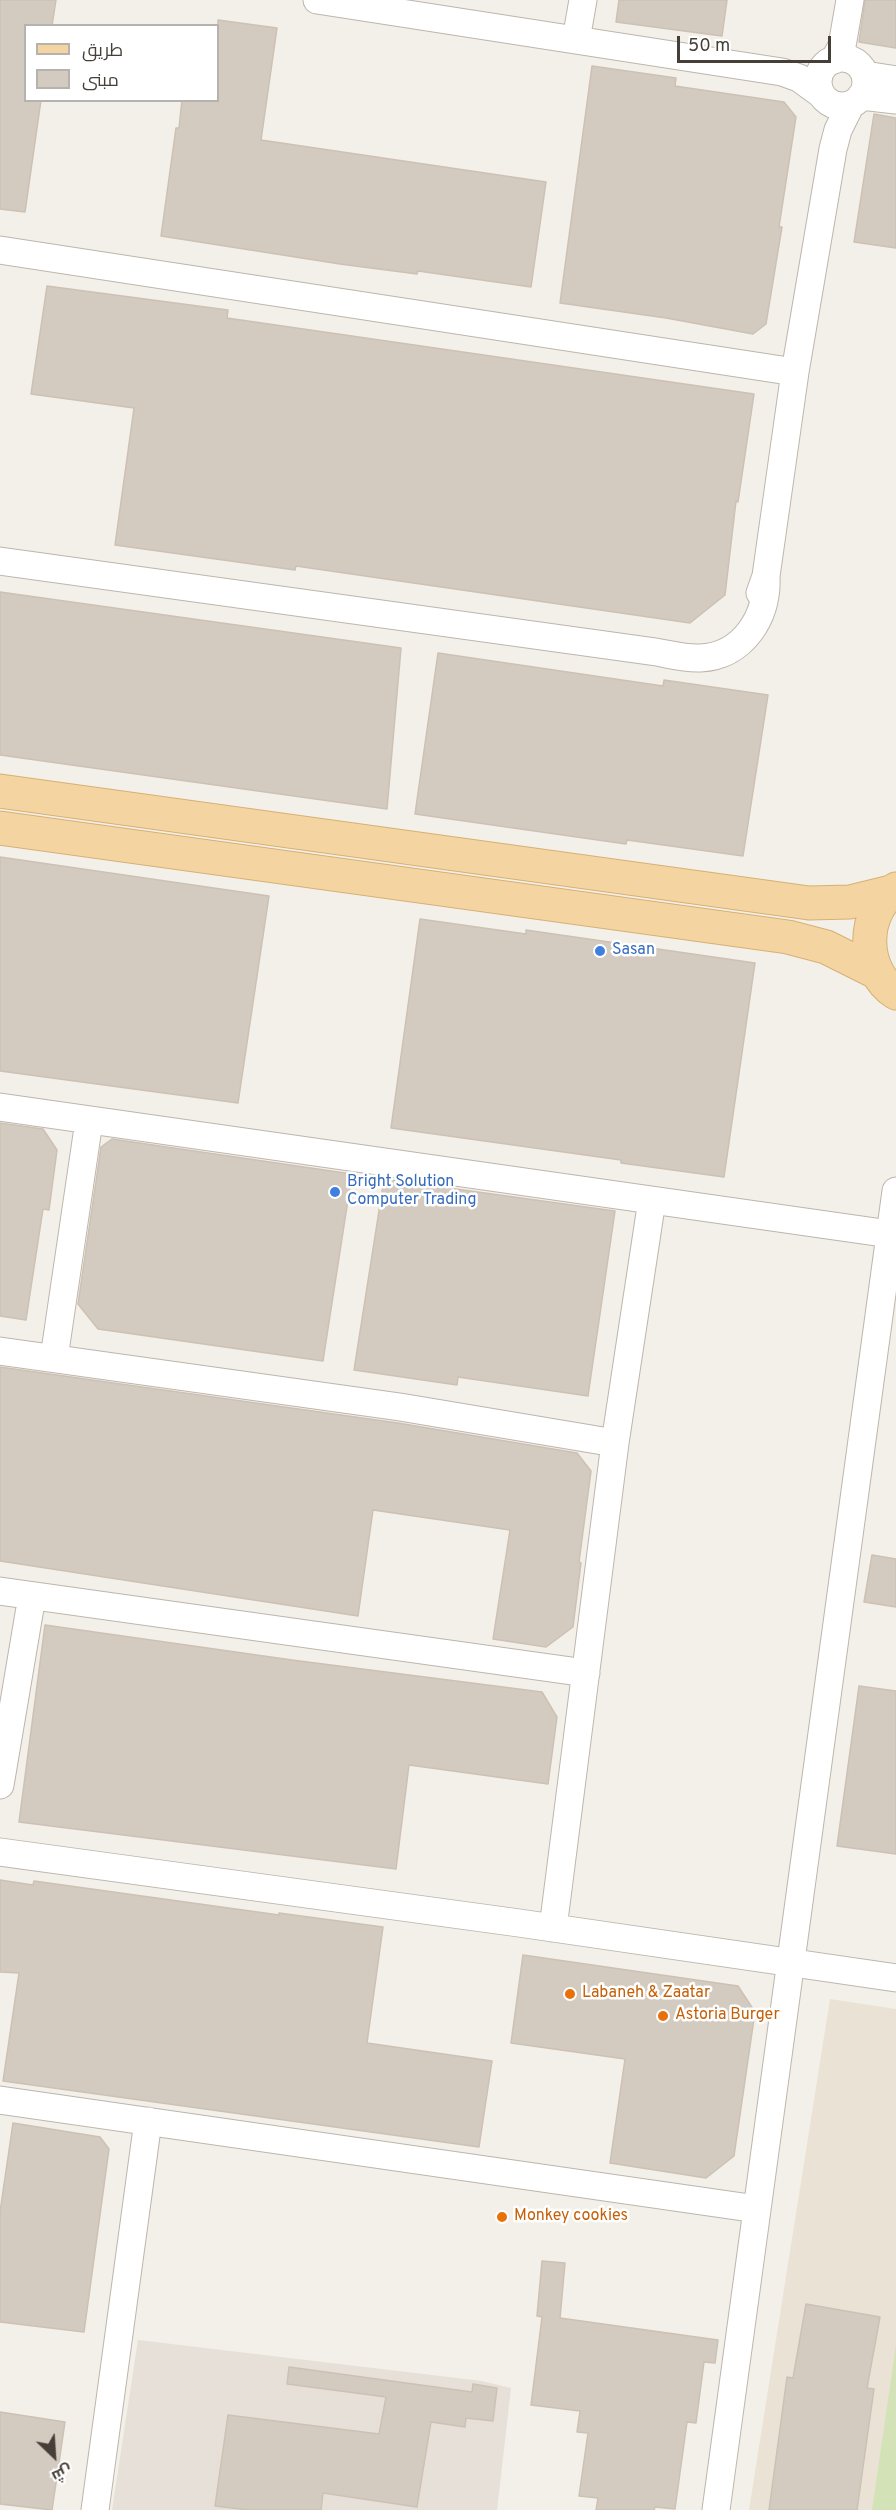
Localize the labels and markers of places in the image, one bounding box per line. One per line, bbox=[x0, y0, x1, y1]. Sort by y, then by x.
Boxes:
place label: Sasan bbox=[612, 941, 655, 961]
marker: Sasan bbox=[593, 944, 607, 958]
place label: Bright Solution Computer Trading bbox=[347, 1173, 477, 1211]
marker: Bright Solution Computer Trading bbox=[328, 1185, 342, 1199]
place label: Labaneh & Zaatar bbox=[582, 1984, 710, 2004]
marker: Labaneh & Zaatar bbox=[563, 1987, 577, 2001]
place label: Astoria Burger bbox=[675, 2006, 780, 2026]
marker: Astoria Burger bbox=[656, 2009, 670, 2023]
place label: Monkey cookies bbox=[514, 2207, 628, 2227]
marker: Monkey cookies bbox=[495, 2210, 509, 2224]

